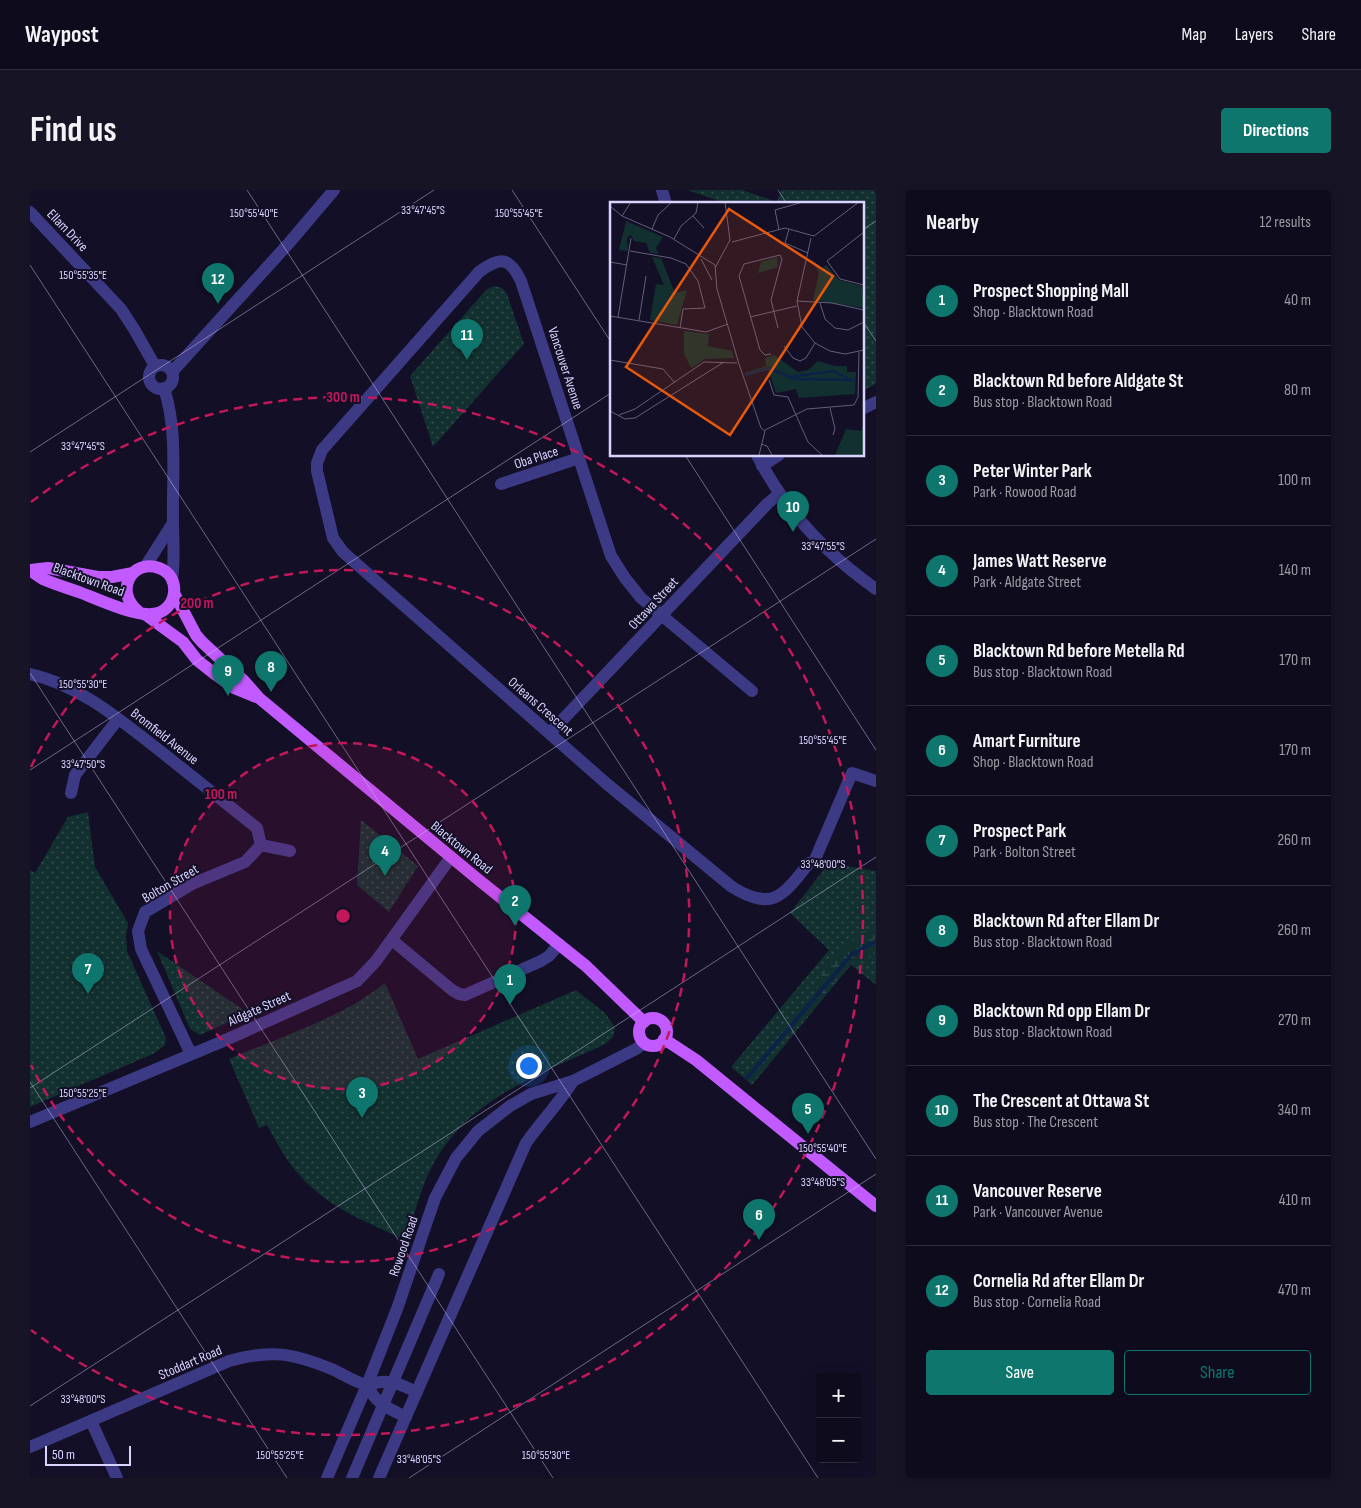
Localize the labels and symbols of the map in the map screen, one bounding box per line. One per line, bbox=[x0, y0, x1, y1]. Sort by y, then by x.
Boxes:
inset map bbox=[610, 202, 864, 456]
text: 33°47'45"S bbox=[401, 203, 445, 218]
street label: Ellam Drive bbox=[43, 206, 92, 255]
text: 150°55'40"E bbox=[230, 206, 278, 221]
text: 150°55'45"E bbox=[495, 206, 543, 221]
pin: 12 bbox=[202, 263, 234, 304]
text: 150°55'35"E bbox=[59, 268, 107, 283]
pin: 11 bbox=[451, 319, 483, 360]
street label: Vancouver Avenue bbox=[544, 325, 587, 412]
text: 300 m bbox=[326, 388, 360, 407]
text: 33°47'45"S bbox=[61, 439, 105, 454]
street label: Oba Place bbox=[512, 442, 560, 473]
pin: 10 bbox=[777, 491, 809, 532]
text: 33°47'55"S bbox=[801, 539, 845, 554]
street label: Blacktown Road bbox=[51, 559, 127, 600]
street label: Ottawa Street bbox=[625, 574, 682, 633]
text: 200 m bbox=[180, 594, 214, 613]
pin: 8 bbox=[255, 651, 287, 692]
pin: 9 bbox=[212, 655, 244, 696]
street label: Orleans Crescent bbox=[505, 674, 577, 739]
text: 150°55'30"E bbox=[59, 677, 107, 692]
street label: Bromfield Avenue bbox=[127, 705, 202, 768]
text: 150°55'45"E bbox=[799, 733, 847, 748]
text: 33°47'50"S bbox=[61, 757, 105, 772]
text: 100 m bbox=[205, 785, 237, 804]
street label: Blacktown Road bbox=[427, 817, 496, 878]
pin: 4 bbox=[369, 835, 401, 876]
text: 33°48'00"S bbox=[801, 857, 845, 872]
street label: Bolton Street bbox=[139, 860, 202, 906]
pin: 2 bbox=[499, 885, 531, 926]
centre of rings bbox=[334, 907, 352, 925]
pin: 7 bbox=[72, 953, 104, 994]
pin: 1 bbox=[494, 964, 526, 1005]
street label: Aldgate Street bbox=[224, 987, 293, 1030]
your location bbox=[516, 1053, 542, 1079]
pin: 3 bbox=[346, 1077, 378, 1118]
text: 150°55'25"E bbox=[59, 1086, 107, 1101]
pin: 5 bbox=[792, 1093, 824, 1134]
text: 150°55'40"E bbox=[799, 1141, 847, 1156]
text: 33°48'05"S bbox=[801, 1175, 845, 1190]
pin: 6 bbox=[743, 1199, 775, 1240]
street label: Rowood Road bbox=[385, 1214, 422, 1279]
street label: Stoddart Road bbox=[156, 1341, 225, 1383]
text: 33°48'00"S bbox=[61, 1392, 105, 1407]
scale bar bbox=[45, 1443, 131, 1466]
text: 150°55'25"E bbox=[256, 1448, 304, 1463]
text: 150°55'30"E bbox=[522, 1448, 570, 1463]
text: 33°48'05"S bbox=[397, 1452, 441, 1467]

